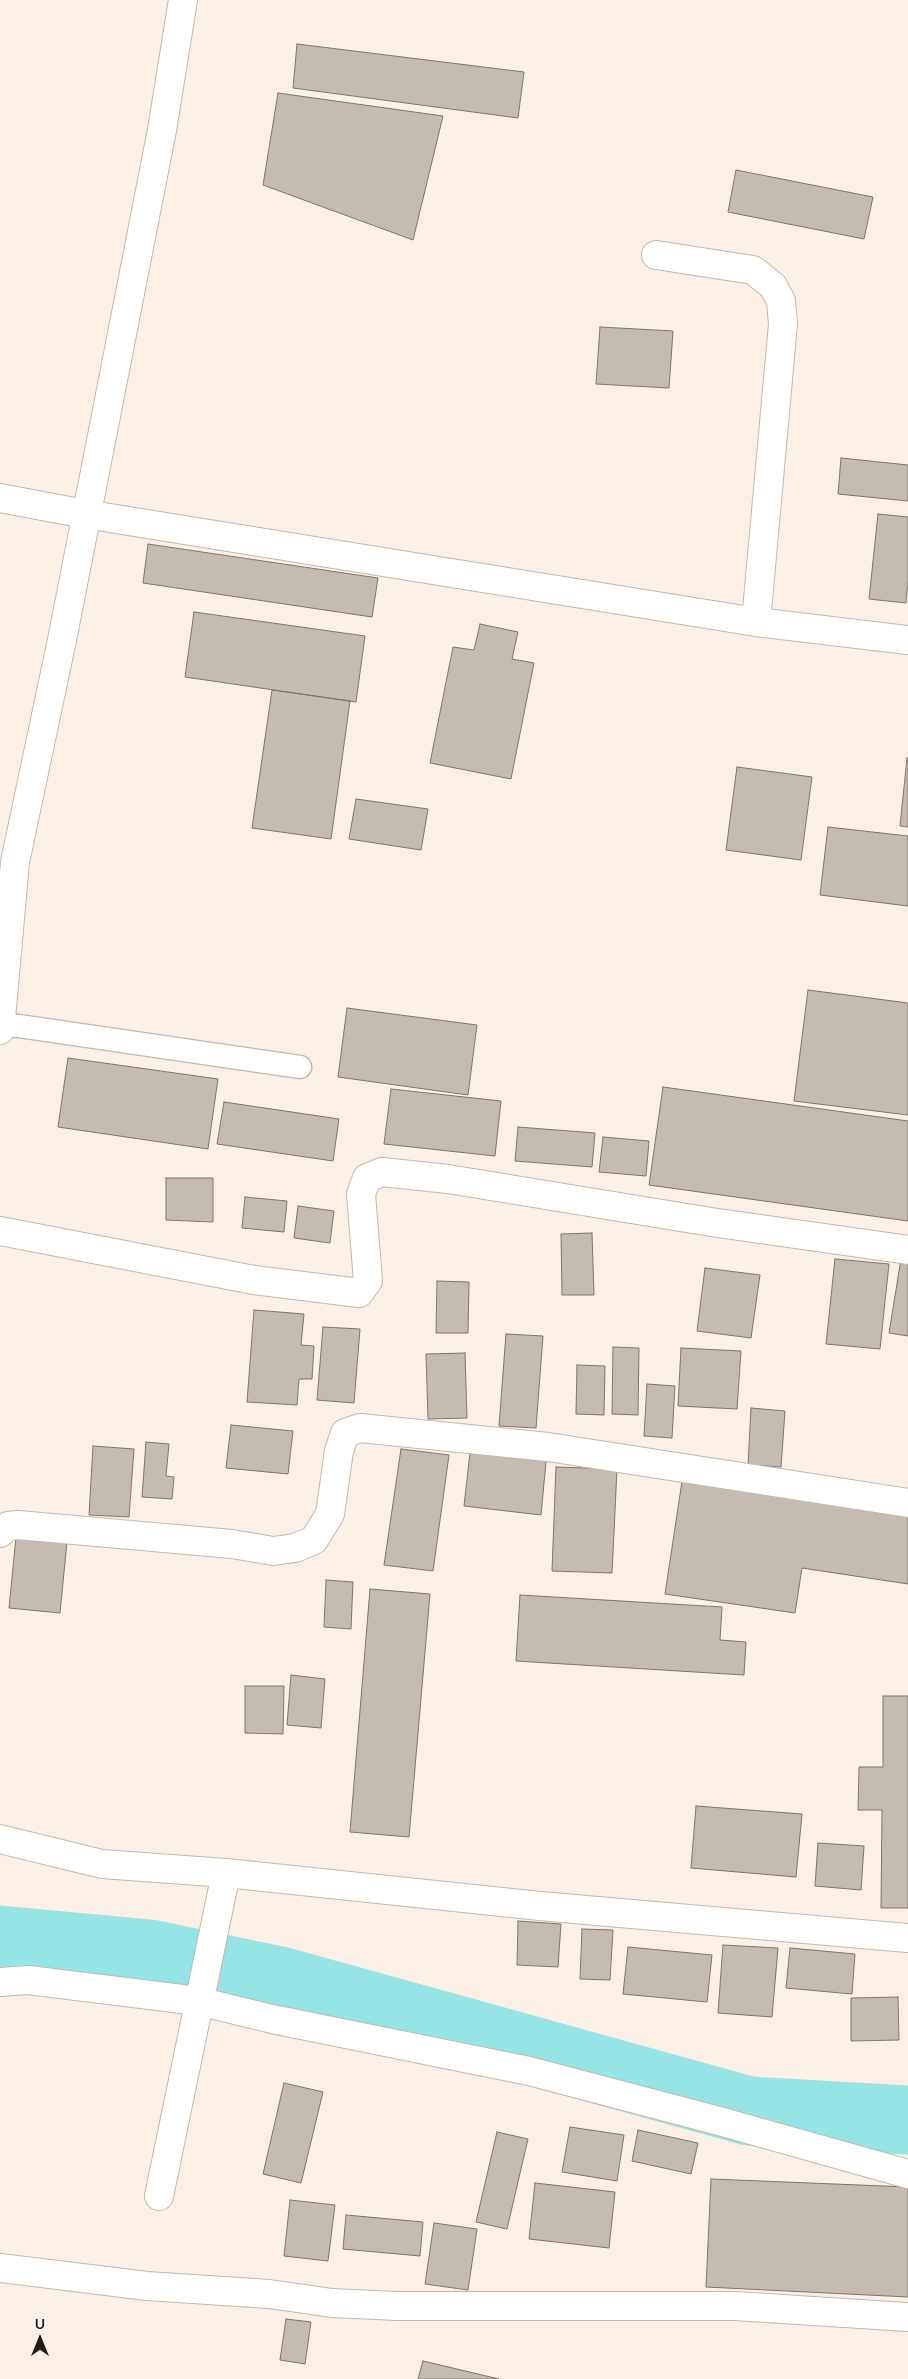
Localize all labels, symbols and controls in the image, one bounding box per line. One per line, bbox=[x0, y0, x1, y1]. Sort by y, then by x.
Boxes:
north arrow bbox=[15, 2314, 65, 2364]
text: U bbox=[35, 2315, 45, 2332]

